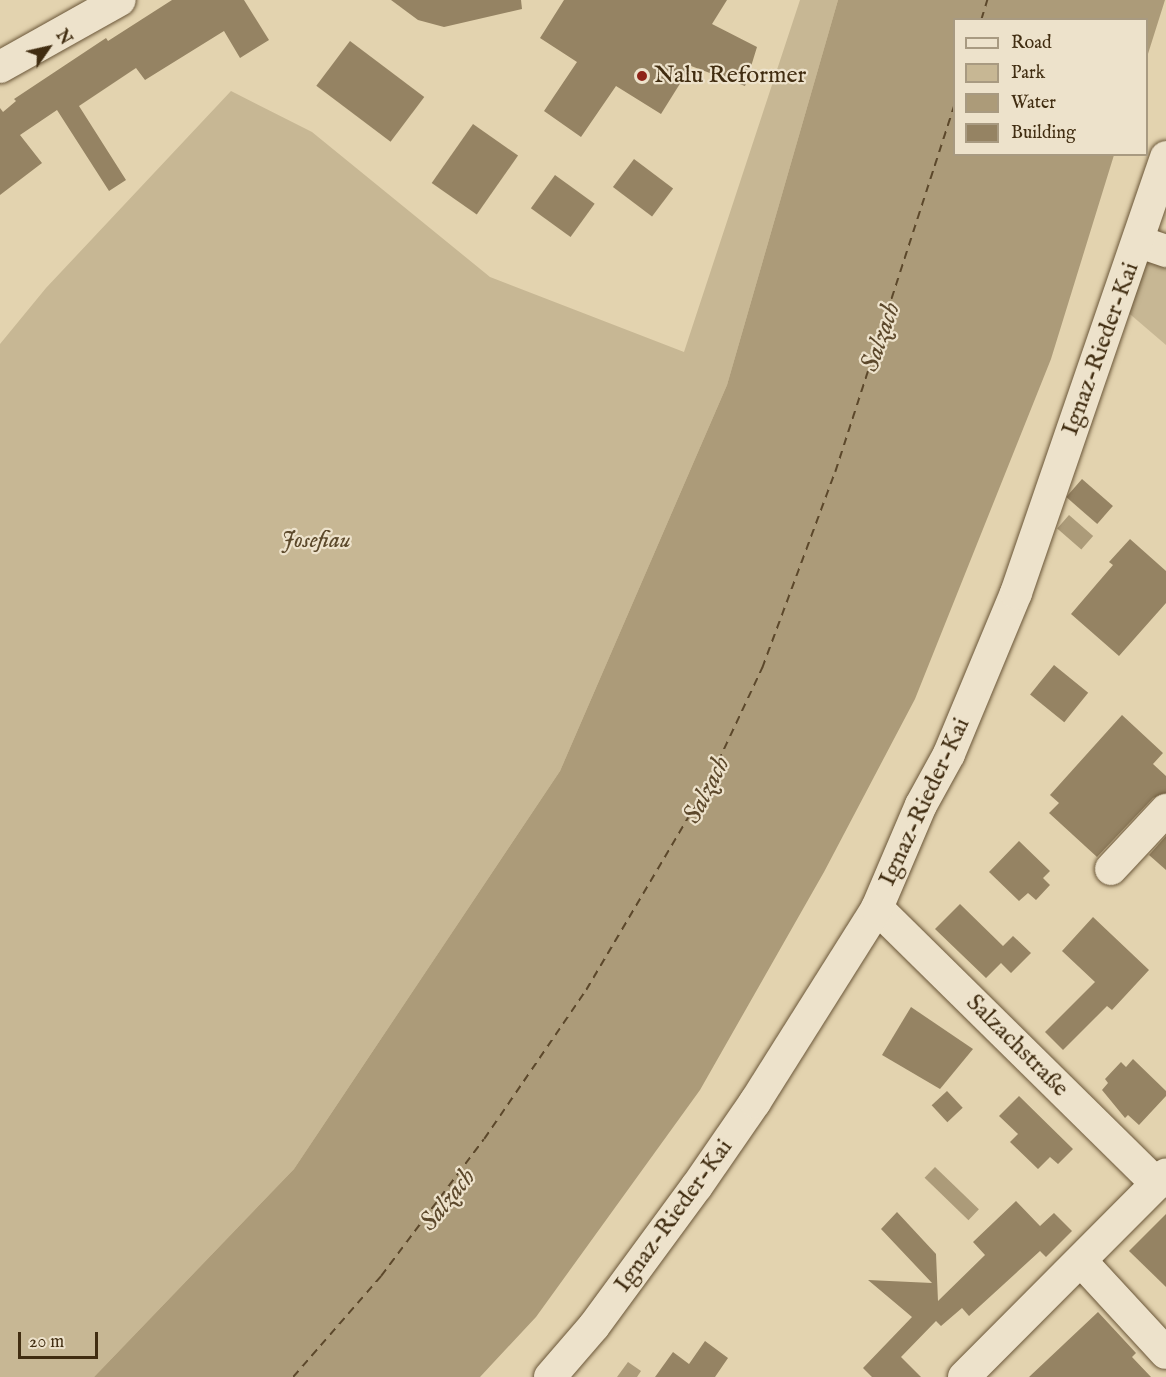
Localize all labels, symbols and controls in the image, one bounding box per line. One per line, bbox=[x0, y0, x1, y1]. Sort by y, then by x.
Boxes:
north arrow bbox=[18, 18, 78, 78]
legend bbox=[953, 18, 1148, 156]
text: N bbox=[51, 27, 75, 49]
text: Road bbox=[1011, 32, 1052, 55]
place label: Nalu Reformer bbox=[654, 62, 806, 90]
text: Park bbox=[1011, 62, 1045, 85]
marker: Nalu Reformer bbox=[635, 69, 649, 83]
text: Water bbox=[1011, 92, 1056, 115]
text: Building bbox=[1011, 122, 1076, 145]
street label: Ignaz-Rieder-Kai bbox=[1056, 258, 1146, 440]
water label: Salzach bbox=[855, 298, 907, 376]
park label: Josefiau bbox=[281, 527, 351, 555]
street label: Ignaz-Rieder-Kai bbox=[873, 713, 977, 891]
water label: Salzach bbox=[677, 751, 737, 829]
street label: Salzachstraße bbox=[960, 989, 1074, 1103]
street label: Ignaz-Rieder-Kai bbox=[609, 1134, 739, 1298]
water label: Salzach bbox=[413, 1162, 483, 1238]
scale bar bbox=[21, 1320, 100, 1358]
text: 20 m bbox=[29, 1331, 64, 1354]

